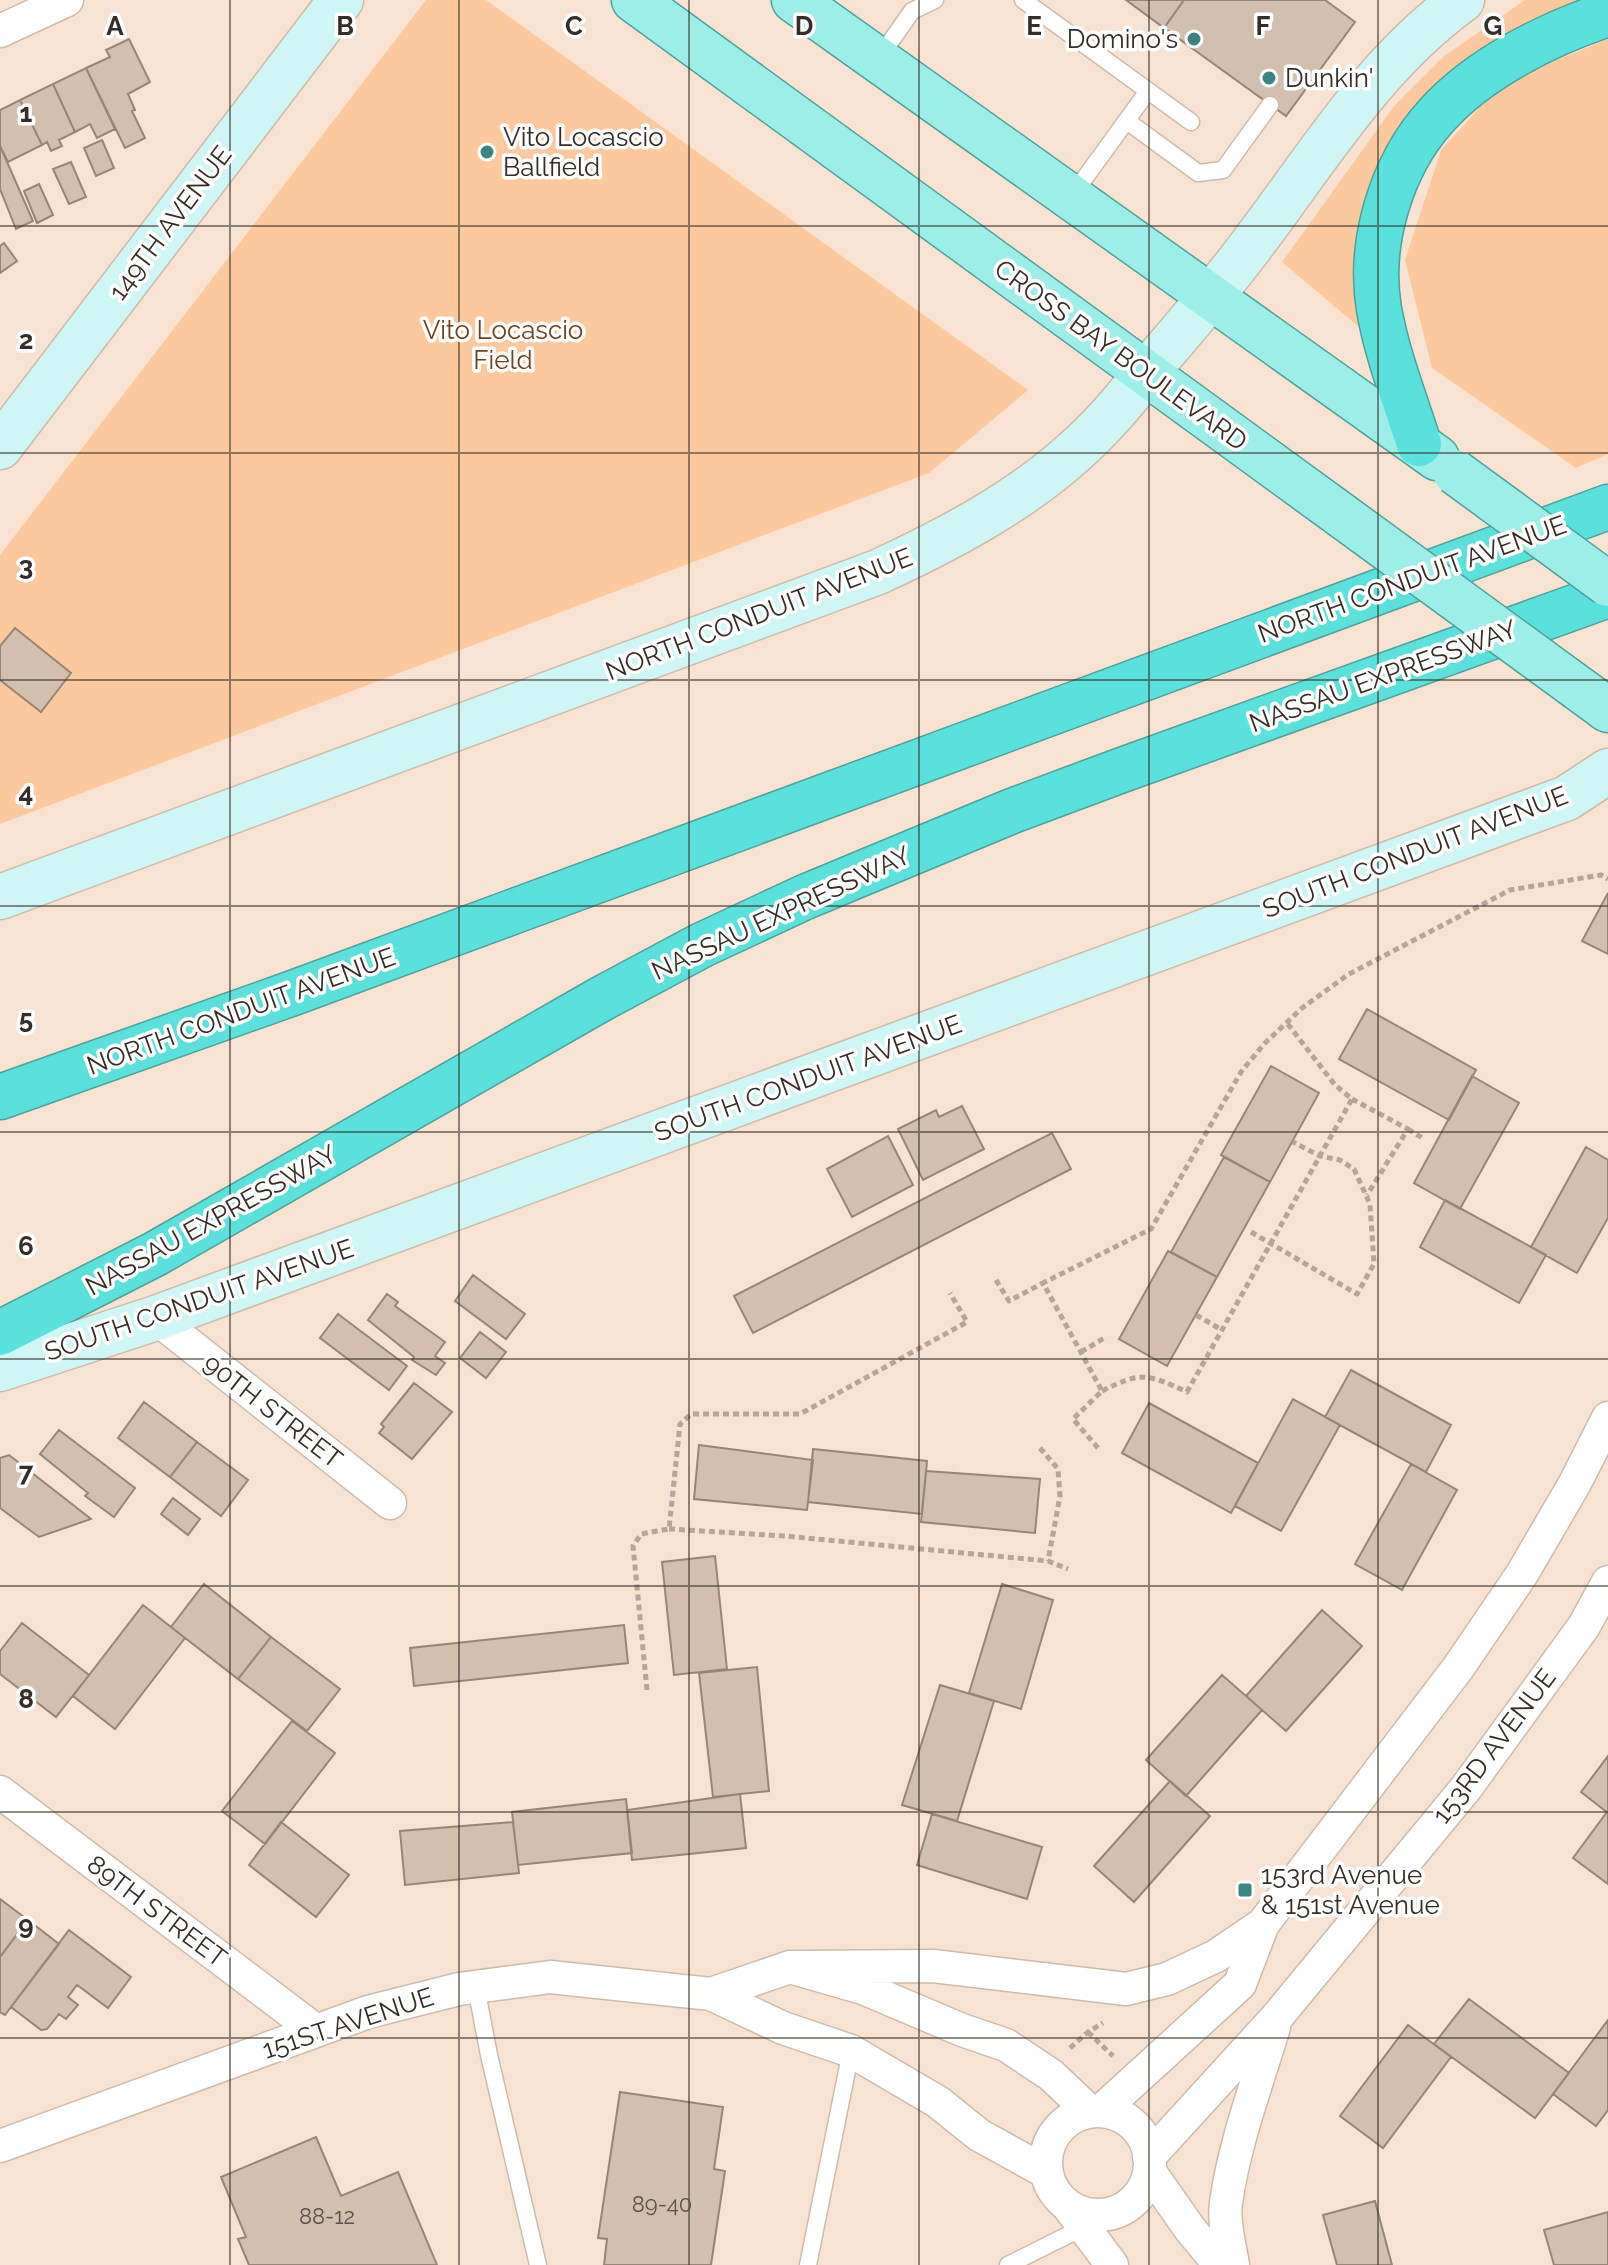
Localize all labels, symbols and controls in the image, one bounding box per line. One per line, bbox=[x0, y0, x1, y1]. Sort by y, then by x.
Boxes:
text: A bbox=[106, 11, 124, 41]
text: B bbox=[336, 11, 354, 41]
text: C bbox=[565, 11, 583, 41]
text: D bbox=[795, 11, 813, 41]
text: E bbox=[1026, 11, 1042, 41]
text: F bbox=[1256, 11, 1271, 41]
text: G bbox=[1484, 11, 1502, 41]
place label: Domino's bbox=[1067, 24, 1178, 54]
marker: Domino's bbox=[1185, 30, 1203, 48]
place label: Dunkin' bbox=[1285, 63, 1374, 93]
marker: Dunkin' bbox=[1260, 69, 1278, 87]
text: 1 bbox=[20, 98, 33, 128]
place label: Vito Locascio Ballfield bbox=[503, 122, 664, 182]
street label: 149TH AVENUE bbox=[102, 140, 238, 306]
marker: Vito Locascio Ballfield bbox=[478, 143, 496, 161]
street label: CROSS BAY BOULEVARD bbox=[989, 253, 1253, 457]
park label: Vito Locascio Field bbox=[423, 315, 583, 375]
text: 2 bbox=[19, 325, 33, 355]
street label: NORTH CONDUIT AVENUE bbox=[1254, 509, 1570, 649]
street label: NORTH CONDUIT AVENUE bbox=[601, 542, 917, 686]
text: 3 bbox=[19, 551, 33, 581]
street label: NASSAU EXPRESSWAY bbox=[1245, 614, 1521, 738]
text: 4 bbox=[19, 778, 33, 808]
street label: SOUTH CONDUIT AVENUE bbox=[1258, 780, 1572, 924]
street label: NASSAU EXPRESSWAY bbox=[647, 840, 915, 986]
street label: NORTH CONDUIT AVENUE bbox=[83, 941, 399, 1081]
text: 5 bbox=[19, 1004, 33, 1034]
street label: SOUTH CONDUIT AVENUE bbox=[650, 1008, 966, 1148]
street label: NASSAU EXPRESSWAY bbox=[80, 1138, 342, 1301]
text: 6 bbox=[18, 1231, 34, 1261]
street label: SOUTH CONDUIT AVENUE bbox=[41, 1233, 357, 1367]
street label: 90TH STREET bbox=[198, 1348, 348, 1474]
text: 7 bbox=[19, 1457, 34, 1487]
street label: 153RD AVENUE bbox=[1426, 1663, 1562, 1829]
text: 8 bbox=[18, 1684, 34, 1714]
street label: 89TH STREET bbox=[81, 1849, 233, 1973]
place label: 153rd Avenue & 151st Avenue bbox=[1261, 1860, 1440, 1920]
marker: 153rd Avenue & 151st Avenue bbox=[1236, 1881, 1254, 1899]
text: 9 bbox=[18, 1910, 34, 1940]
street label: 151ST AVENUE bbox=[259, 1981, 437, 2065]
house number: 89-40 bbox=[632, 2191, 692, 2217]
house number: 88-12 bbox=[299, 2203, 355, 2229]

